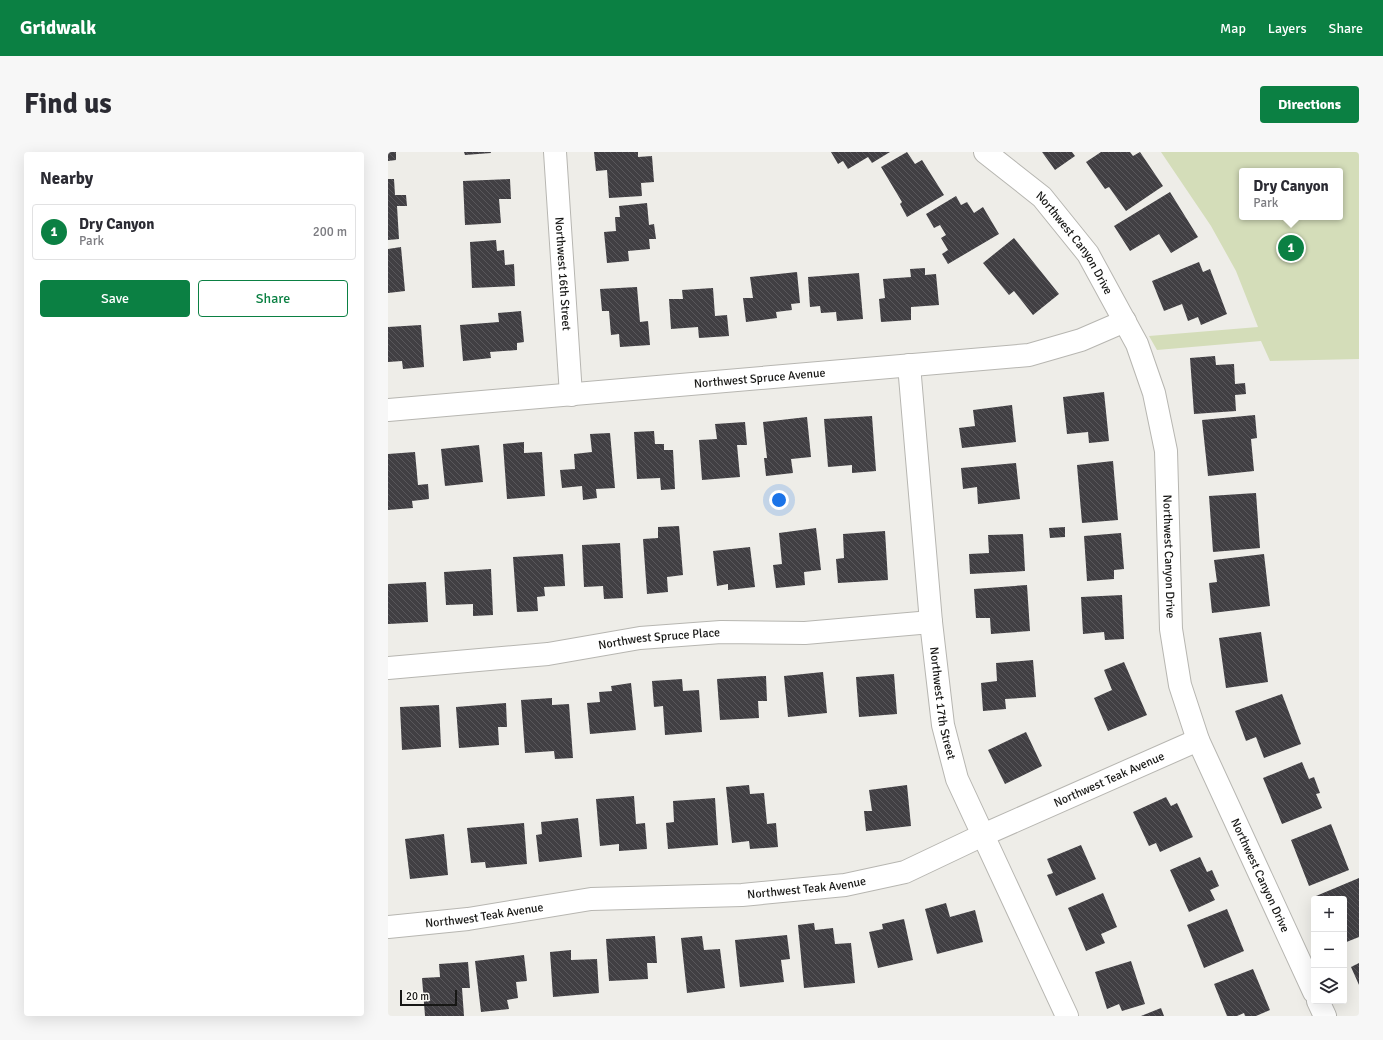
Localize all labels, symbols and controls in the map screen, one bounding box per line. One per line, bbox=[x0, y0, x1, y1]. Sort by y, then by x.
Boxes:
text: Gridwalk bbox=[20, 16, 96, 40]
text: Map bbox=[1220, 20, 1246, 37]
text: Layers bbox=[1268, 20, 1307, 37]
text: Share bbox=[1329, 20, 1363, 37]
button: Directions bbox=[1260, 86, 1359, 123]
text: Find us bbox=[24, 87, 112, 121]
text: Nearby bbox=[40, 168, 93, 189]
popup bbox=[1239, 168, 1343, 220]
text: Dry Canyon bbox=[1253, 177, 1329, 195]
street label: Northwest Canyon Drive bbox=[1033, 188, 1116, 297]
text: Park bbox=[1253, 195, 1278, 211]
text: Dry Canyon bbox=[79, 215, 154, 233]
street label: Northwest 16th Street bbox=[551, 216, 574, 331]
text: 1 bbox=[50, 224, 58, 240]
text: 200 m bbox=[313, 224, 347, 240]
text: Park bbox=[79, 233, 104, 249]
pin: 1 bbox=[1278, 233, 1304, 263]
button: Save bbox=[40, 280, 190, 317]
button: Share bbox=[198, 280, 348, 317]
street label: Northwest Spruce Avenue bbox=[693, 365, 826, 392]
your location bbox=[769, 490, 789, 510]
street label: Northwest Canyon Drive bbox=[1159, 495, 1178, 619]
street label: Northwest Spruce Place bbox=[597, 625, 721, 653]
street label: Northwest 17th Street bbox=[926, 646, 959, 761]
street label: Northwest Teak Avenue bbox=[1051, 749, 1167, 811]
street label: Northwest Canyon Drive bbox=[1227, 816, 1292, 935]
street label: Northwest Teak Avenue bbox=[746, 874, 867, 902]
map controls bbox=[1311, 896, 1347, 1004]
button: + bbox=[1311, 896, 1347, 932]
street label: Northwest Teak Avenue bbox=[424, 900, 545, 931]
button: − bbox=[1311, 932, 1347, 968]
button: layers bbox=[1311, 968, 1347, 1004]
scale bar bbox=[400, 988, 457, 1007]
text: 20 m bbox=[406, 990, 429, 1003]

